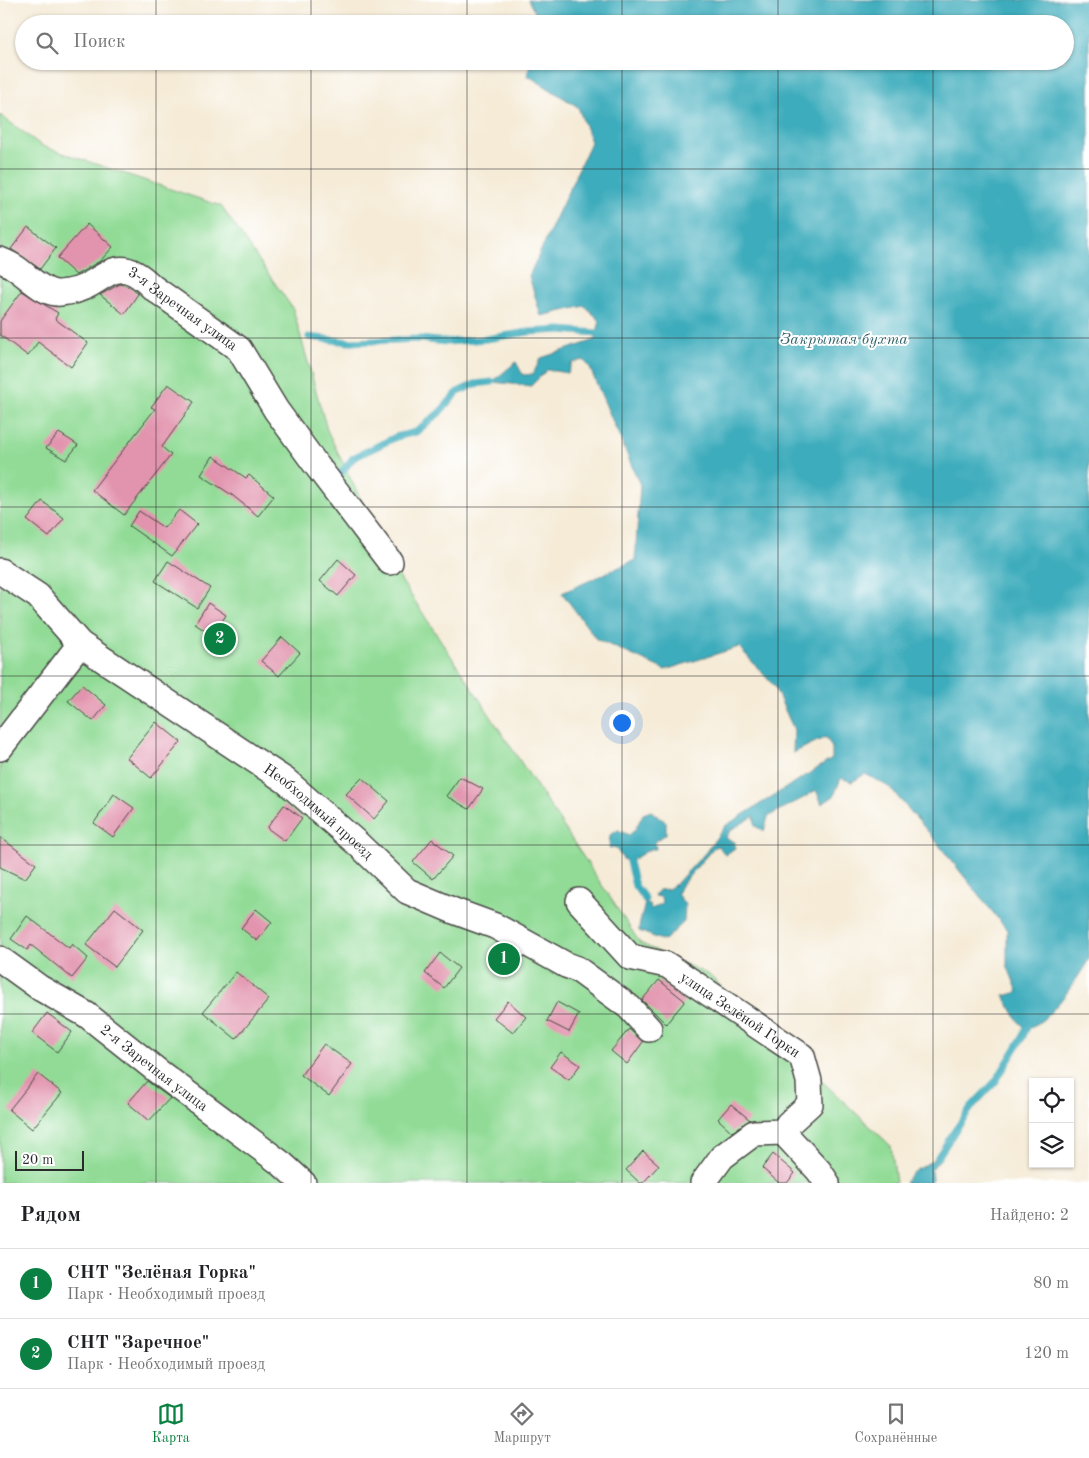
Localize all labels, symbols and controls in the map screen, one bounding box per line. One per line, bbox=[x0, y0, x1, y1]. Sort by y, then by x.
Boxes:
search box bbox=[15, 15, 1074, 70]
icon: search bbox=[33, 29, 61, 57]
text: Поиск bbox=[73, 33, 125, 52]
street label: 3-я Заречная улица bbox=[125, 265, 240, 355]
water label: Закрытая бухта bbox=[780, 332, 908, 348]
pin: 2 bbox=[204, 620, 236, 658]
your location bbox=[609, 710, 635, 736]
street label: Необходимый проезд bbox=[260, 762, 376, 863]
pin: 1 bbox=[488, 940, 520, 978]
street label: улица Зелёной Горки bbox=[677, 970, 802, 1061]
street label: 2-я Заречная улица bbox=[97, 1023, 210, 1115]
map controls bbox=[1029, 1078, 1074, 1168]
button: locate bbox=[1029, 1078, 1074, 1123]
button: layers bbox=[1029, 1123, 1074, 1168]
scale bar bbox=[15, 1148, 84, 1171]
text: 20 m bbox=[22, 1153, 53, 1167]
text: Рядом bbox=[20, 1205, 81, 1226]
text: Найдено: 2 bbox=[990, 1208, 1069, 1224]
text: СНТ "Зелёная Горка" bbox=[67, 1264, 256, 1283]
text: 1 bbox=[31, 1276, 41, 1292]
text: 80 m bbox=[1033, 1276, 1069, 1292]
text: Парк · Необходимый проезд bbox=[67, 1287, 265, 1303]
text: СНТ "Заречное" bbox=[67, 1334, 209, 1353]
text: 2 bbox=[31, 1346, 41, 1362]
text: 120 m bbox=[1024, 1346, 1069, 1362]
text: Парк · Необходимый проезд bbox=[67, 1357, 265, 1373]
tab: Карта bbox=[152, 1400, 190, 1447]
tab: Маршрут bbox=[493, 1400, 551, 1447]
tab: Сохранённые bbox=[855, 1400, 937, 1447]

